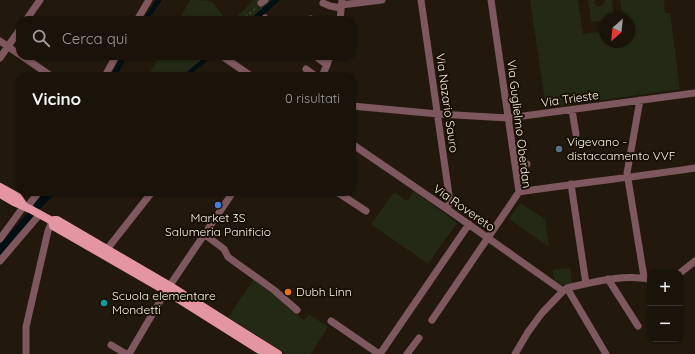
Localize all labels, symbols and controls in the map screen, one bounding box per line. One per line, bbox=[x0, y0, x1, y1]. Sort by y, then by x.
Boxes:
north arrow bbox=[599, 12, 635, 48]
search box bbox=[16, 16, 356, 60]
icon: search bbox=[30, 27, 52, 49]
text: Cerca qui bbox=[62, 29, 128, 48]
street label: Via Nazario Sauro bbox=[433, 52, 462, 154]
street label: Via Guglielmo Oberdan bbox=[504, 59, 535, 189]
street label: Via Trieste bbox=[540, 87, 600, 110]
text: Vicino bbox=[32, 88, 81, 109]
text: 0 risultati bbox=[285, 90, 340, 106]
place label: Vigevano - distaccamento VVF bbox=[567, 134, 676, 163]
marker: Vigevano - distaccamento VVF bbox=[554, 144, 564, 154]
street label: Via Rovereto bbox=[431, 181, 498, 234]
marker: Market 3S Salumeria Panificio bbox=[213, 200, 223, 210]
place label: Market 3S Salumeria Panificio bbox=[165, 210, 271, 239]
map controls bbox=[647, 270, 683, 342]
button: + bbox=[647, 270, 683, 306]
place label: Dubh Linn bbox=[296, 284, 352, 299]
marker: Dubh Linn bbox=[283, 287, 293, 297]
place label: Scuola elementare Mondetti bbox=[112, 288, 216, 317]
marker: Scuola elementare Mondetti bbox=[99, 298, 109, 308]
button: − bbox=[647, 306, 683, 342]

